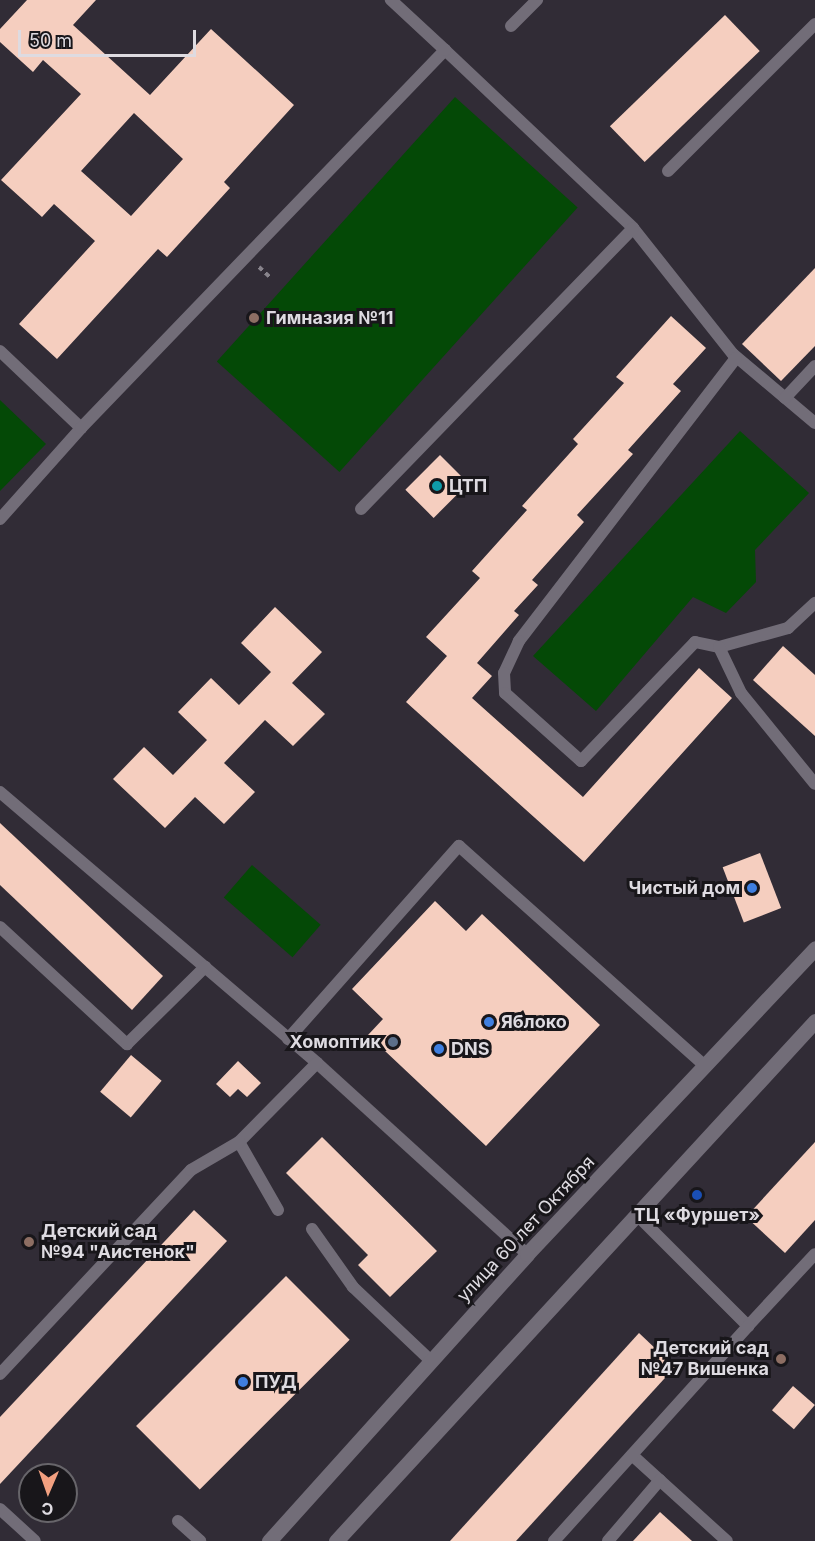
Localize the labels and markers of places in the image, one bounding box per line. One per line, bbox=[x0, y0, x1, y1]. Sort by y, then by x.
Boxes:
place label: Гимназия №11 bbox=[266, 307, 394, 329]
marker: Гимназия №11 bbox=[247, 311, 261, 325]
place label: ЦТП bbox=[449, 475, 487, 497]
marker: ЦТП bbox=[430, 479, 444, 493]
place label: Чистый дом bbox=[628, 877, 740, 899]
marker: Чистый дом bbox=[745, 881, 759, 895]
place label: Яблоко bbox=[501, 1011, 567, 1033]
marker: Яблоко bbox=[482, 1015, 496, 1029]
place label: Хомоптик bbox=[289, 1031, 381, 1053]
marker: Хомоптик bbox=[386, 1035, 400, 1049]
place label: DNS bbox=[451, 1038, 490, 1060]
marker: DNS bbox=[432, 1042, 446, 1056]
marker: ТЦ «Фуршет» bbox=[690, 1188, 704, 1202]
place label: ТЦ «Фуршет» bbox=[634, 1204, 760, 1226]
place label: Детский сад №94 "Аистенок" bbox=[41, 1221, 195, 1264]
marker: Детский сад №94 "Аистенок" bbox=[22, 1235, 36, 1249]
place label: Детский сад №47 Вишенка bbox=[641, 1338, 769, 1380]
marker: Детский сад №47 Вишенка bbox=[774, 1352, 788, 1366]
place label: ПУД bbox=[255, 1371, 297, 1393]
marker: ПУД bbox=[236, 1375, 250, 1389]

